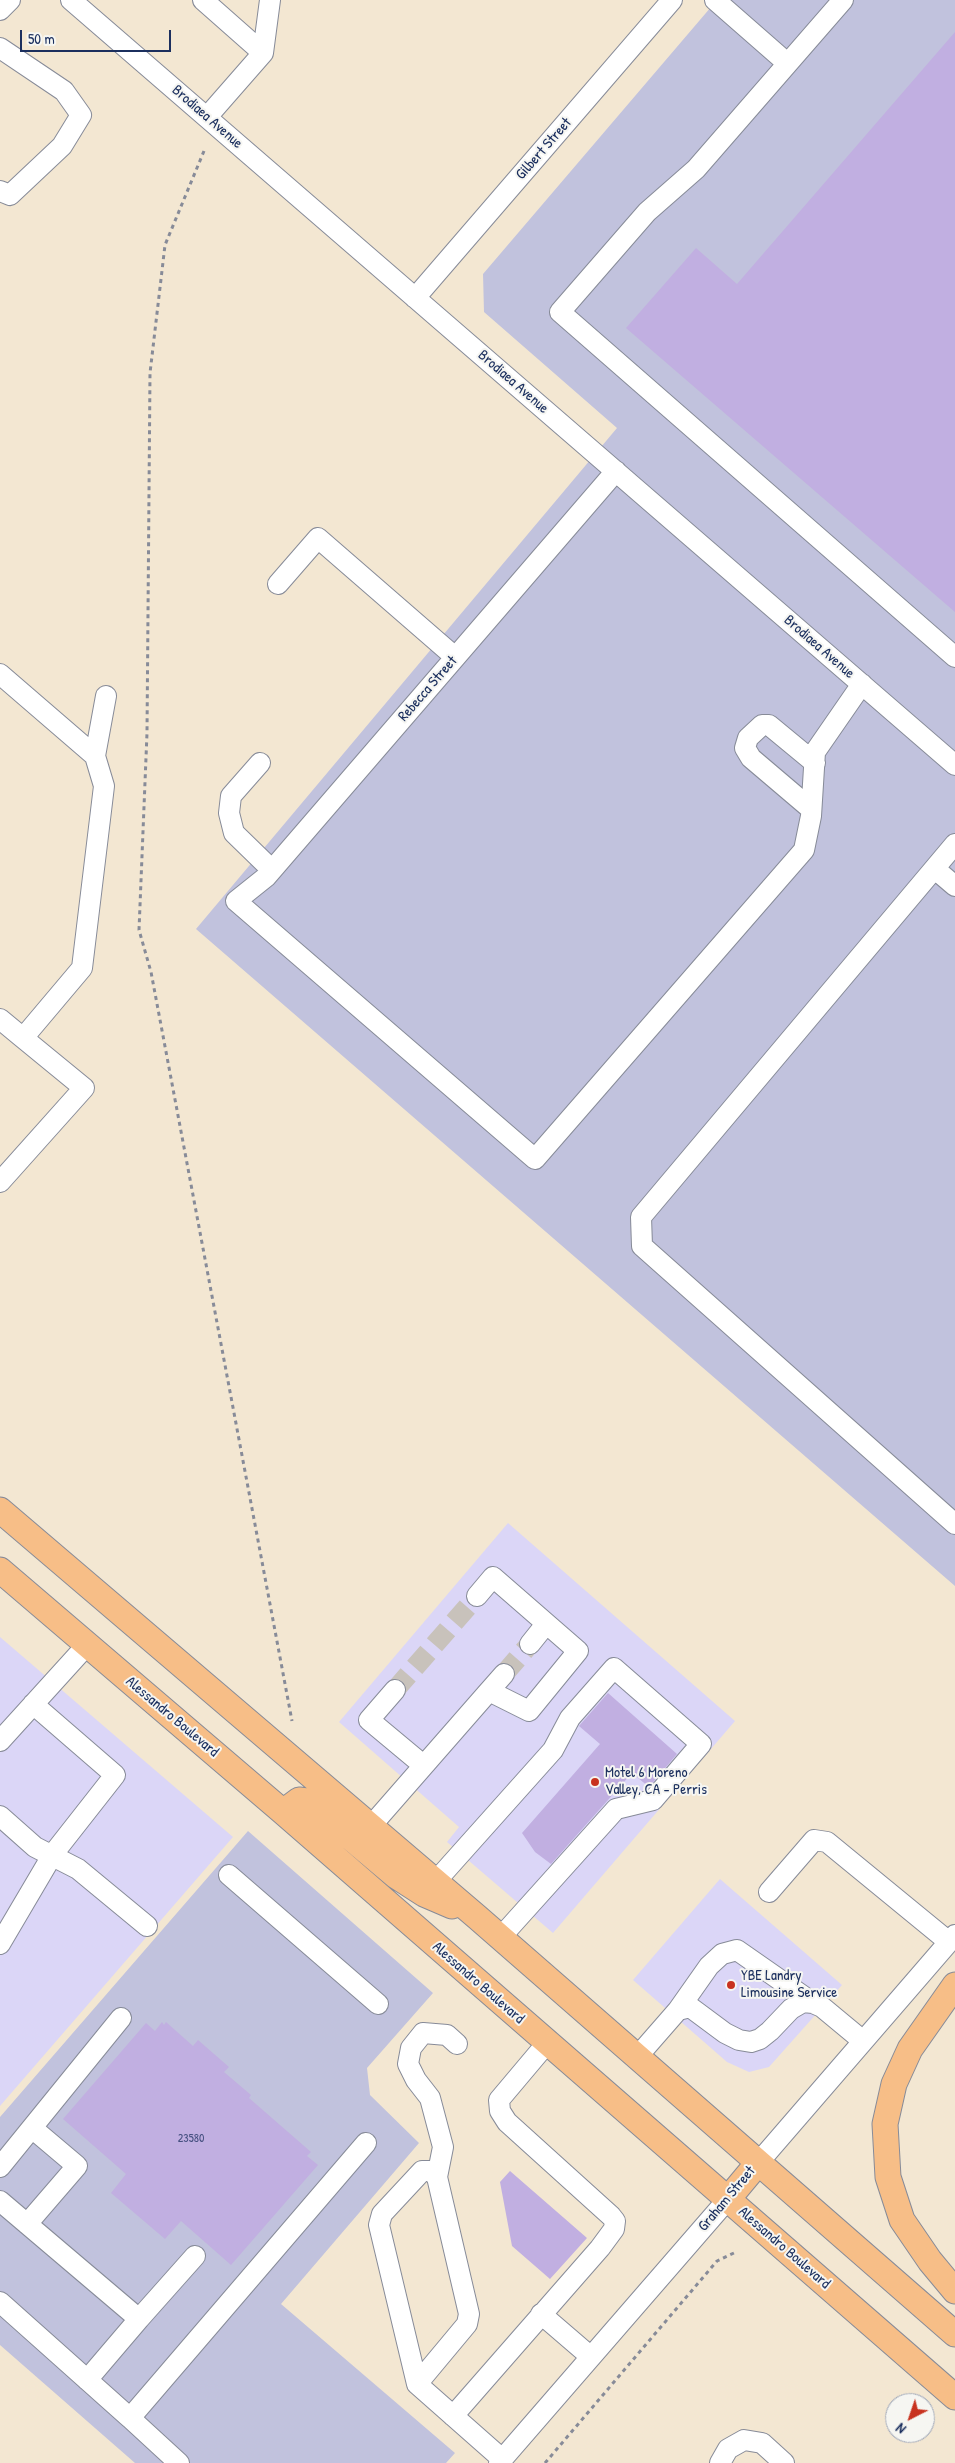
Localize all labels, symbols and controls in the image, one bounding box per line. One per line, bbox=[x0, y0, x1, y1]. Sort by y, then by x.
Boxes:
scale bar bbox=[22, 20, 174, 52]
text: 50 m bbox=[28, 28, 55, 49]
street label: Brodiaea Avenue bbox=[168, 81, 246, 153]
street label: Gilbert Street bbox=[512, 114, 576, 184]
street label: Brodiaea Avenue bbox=[474, 346, 552, 418]
street label: Brodiaea Avenue bbox=[780, 611, 858, 683]
street label: Rebecca Street bbox=[395, 653, 461, 725]
street label: Alessandro Boulevard bbox=[122, 1673, 222, 1761]
place label: Motel 6 Moreno Valley, CA - Perris bbox=[605, 1764, 707, 1799]
marker: Motel 6 Moreno Valley, CA - Perris bbox=[589, 1776, 601, 1788]
street label: Alessandro Boulevard bbox=[428, 1938, 528, 2028]
place label: YBE Landry Limousine Service bbox=[741, 1967, 837, 2002]
marker: YBE Landry Limousine Service bbox=[725, 1979, 737, 1991]
house number: 23580 bbox=[178, 2132, 204, 2146]
street label: Graham Street bbox=[695, 2163, 759, 2235]
street label: Alessandro Boulevard bbox=[734, 2203, 834, 2293]
north arrow bbox=[885, 2393, 935, 2443]
text: N bbox=[891, 2419, 910, 2439]

